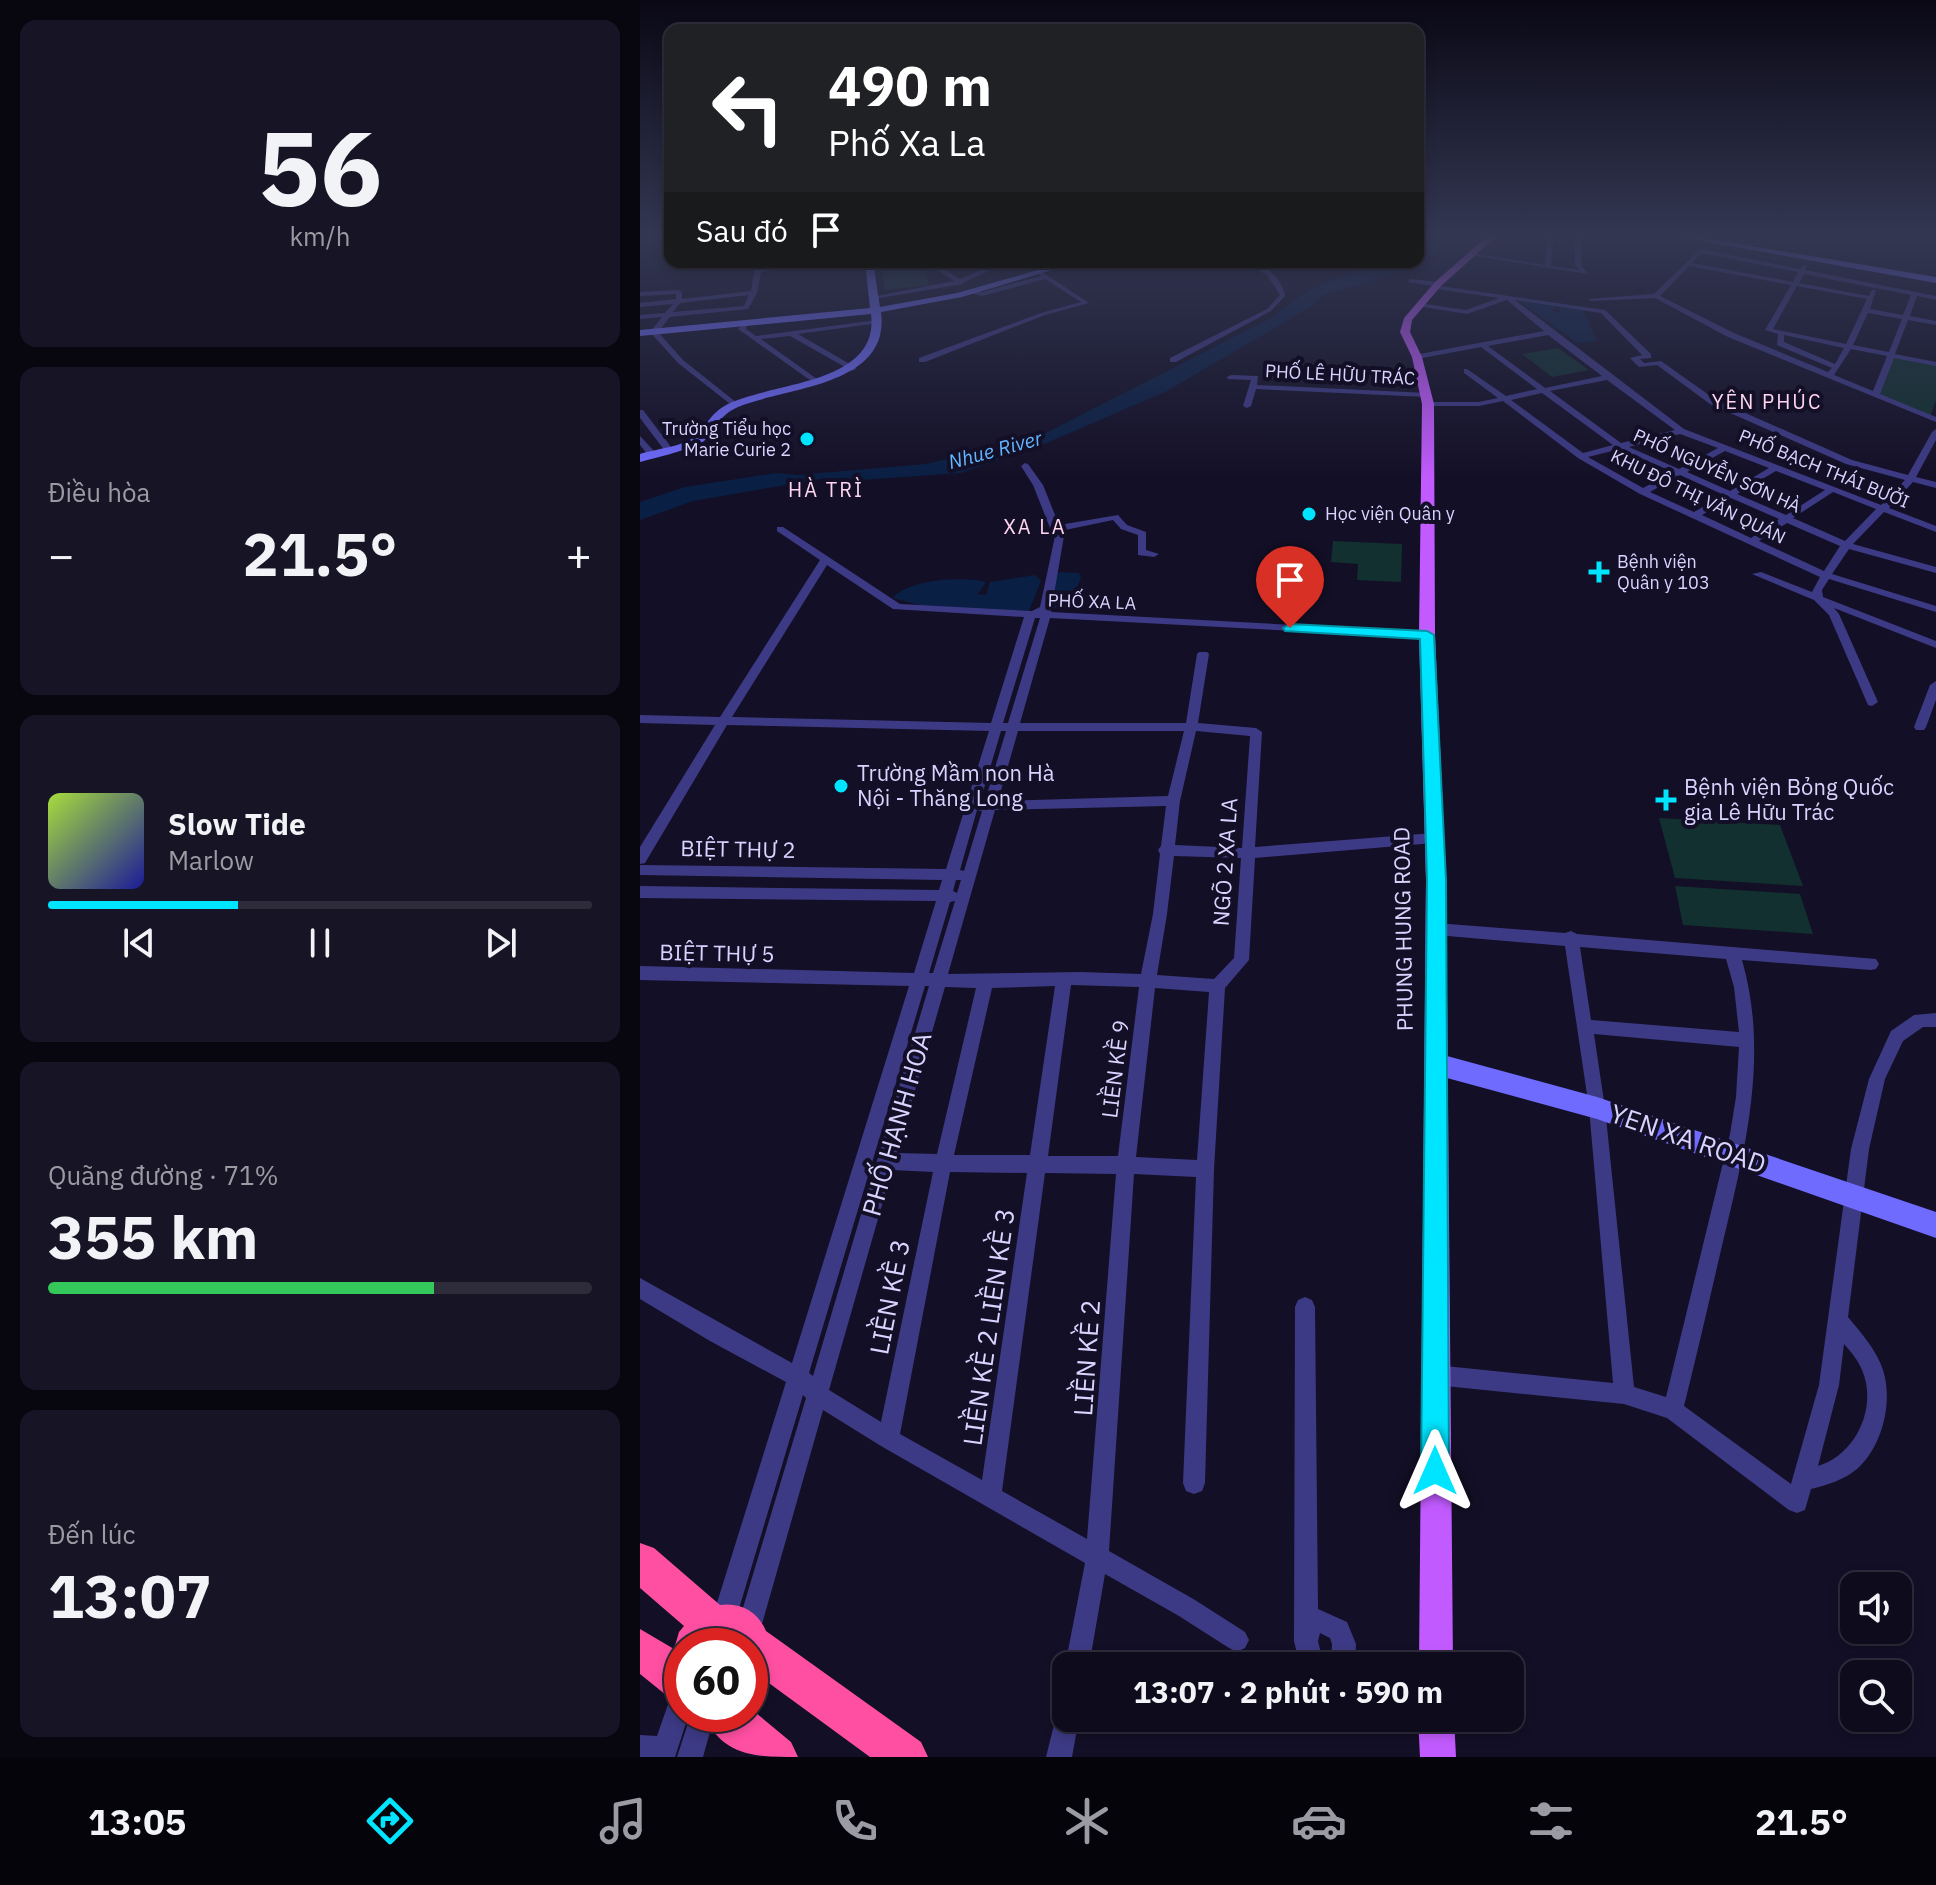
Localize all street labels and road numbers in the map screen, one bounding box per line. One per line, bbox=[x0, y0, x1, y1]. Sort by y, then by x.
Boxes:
street label: PHỐ LÊ HỮU TRÁC bbox=[1265, 356, 1416, 390]
street label: PHỐ NGUYỄN SƠN HÀ bbox=[1630, 421, 1806, 518]
street label: PHỐ BẠCH THÁI BƯỞI bbox=[1736, 421, 1914, 513]
street label: KHU ĐÔ THỊ VĂN QUÁN bbox=[1607, 444, 1790, 549]
street label: PHỐ XA LA bbox=[1047, 585, 1137, 615]
street label: NGÕ 2 XA LA bbox=[1206, 797, 1243, 927]
street label: PHUNG HUNG ROAD bbox=[1386, 827, 1419, 1031]
street label: BIỆT THỰ 2 bbox=[680, 833, 796, 864]
street label: BIỆT THỰ 5 bbox=[659, 937, 775, 968]
street label: LIỀN KỀ 9 bbox=[1092, 1018, 1135, 1120]
street label: PHỐ HẠNH HOA bbox=[852, 1027, 939, 1220]
street label: YEN XA ROAD bbox=[1606, 1096, 1771, 1181]
street label: LIỀN KỀ 2 LIỀN KỀ 3 bbox=[953, 1206, 1021, 1448]
street label: LIỀN KỀ 3 bbox=[859, 1236, 917, 1357]
street label: LIỀN KỀ 2 bbox=[1063, 1299, 1107, 1417]

